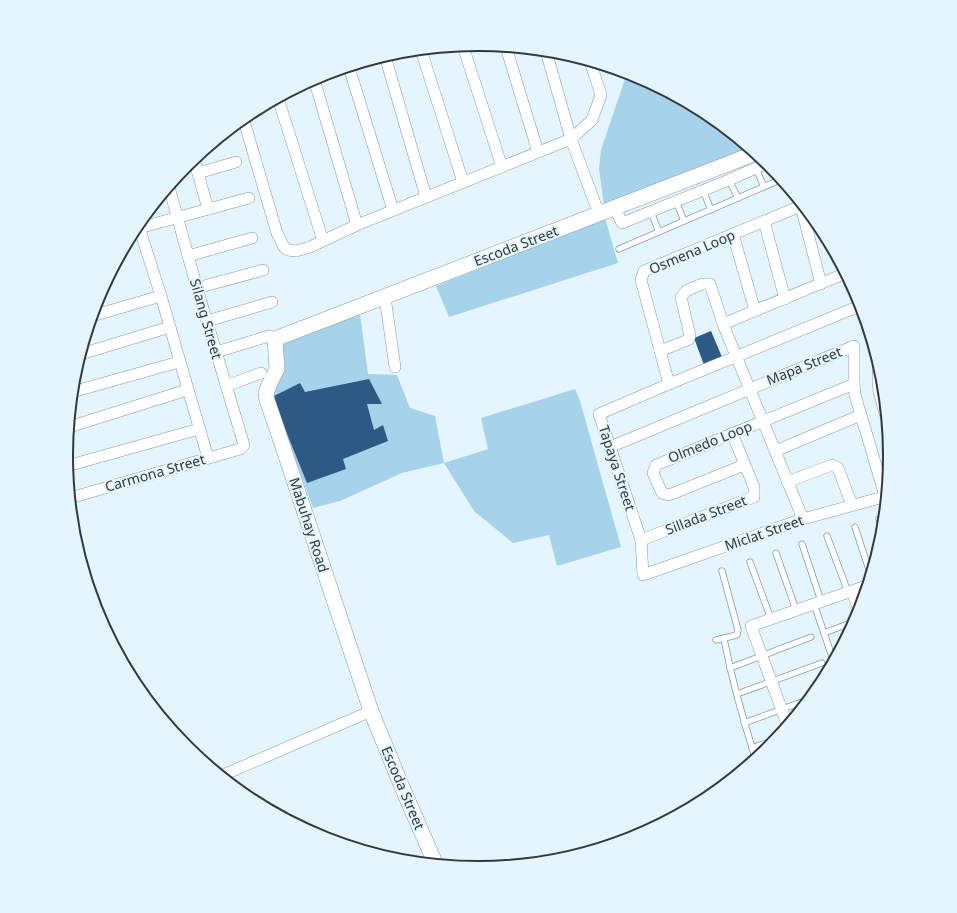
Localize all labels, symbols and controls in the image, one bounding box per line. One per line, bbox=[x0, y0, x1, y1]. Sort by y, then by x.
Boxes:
street label: Escoda Street bbox=[471, 221, 561, 270]
street label: Osmena Loop bbox=[646, 225, 738, 278]
street label: Silang Street bbox=[186, 276, 227, 361]
street label: Mapa Street bbox=[763, 342, 844, 389]
street label: Olmedo Loop bbox=[665, 416, 755, 467]
street label: Tapaya Street bbox=[595, 423, 640, 513]
street label: Carmona Street bbox=[103, 449, 207, 496]
street label: Mabuhay Road bbox=[285, 475, 334, 575]
street label: Sillada Street bbox=[662, 490, 749, 539]
street label: Miclat Street bbox=[722, 510, 806, 555]
street label: Escoda Street bbox=[377, 743, 430, 832]

